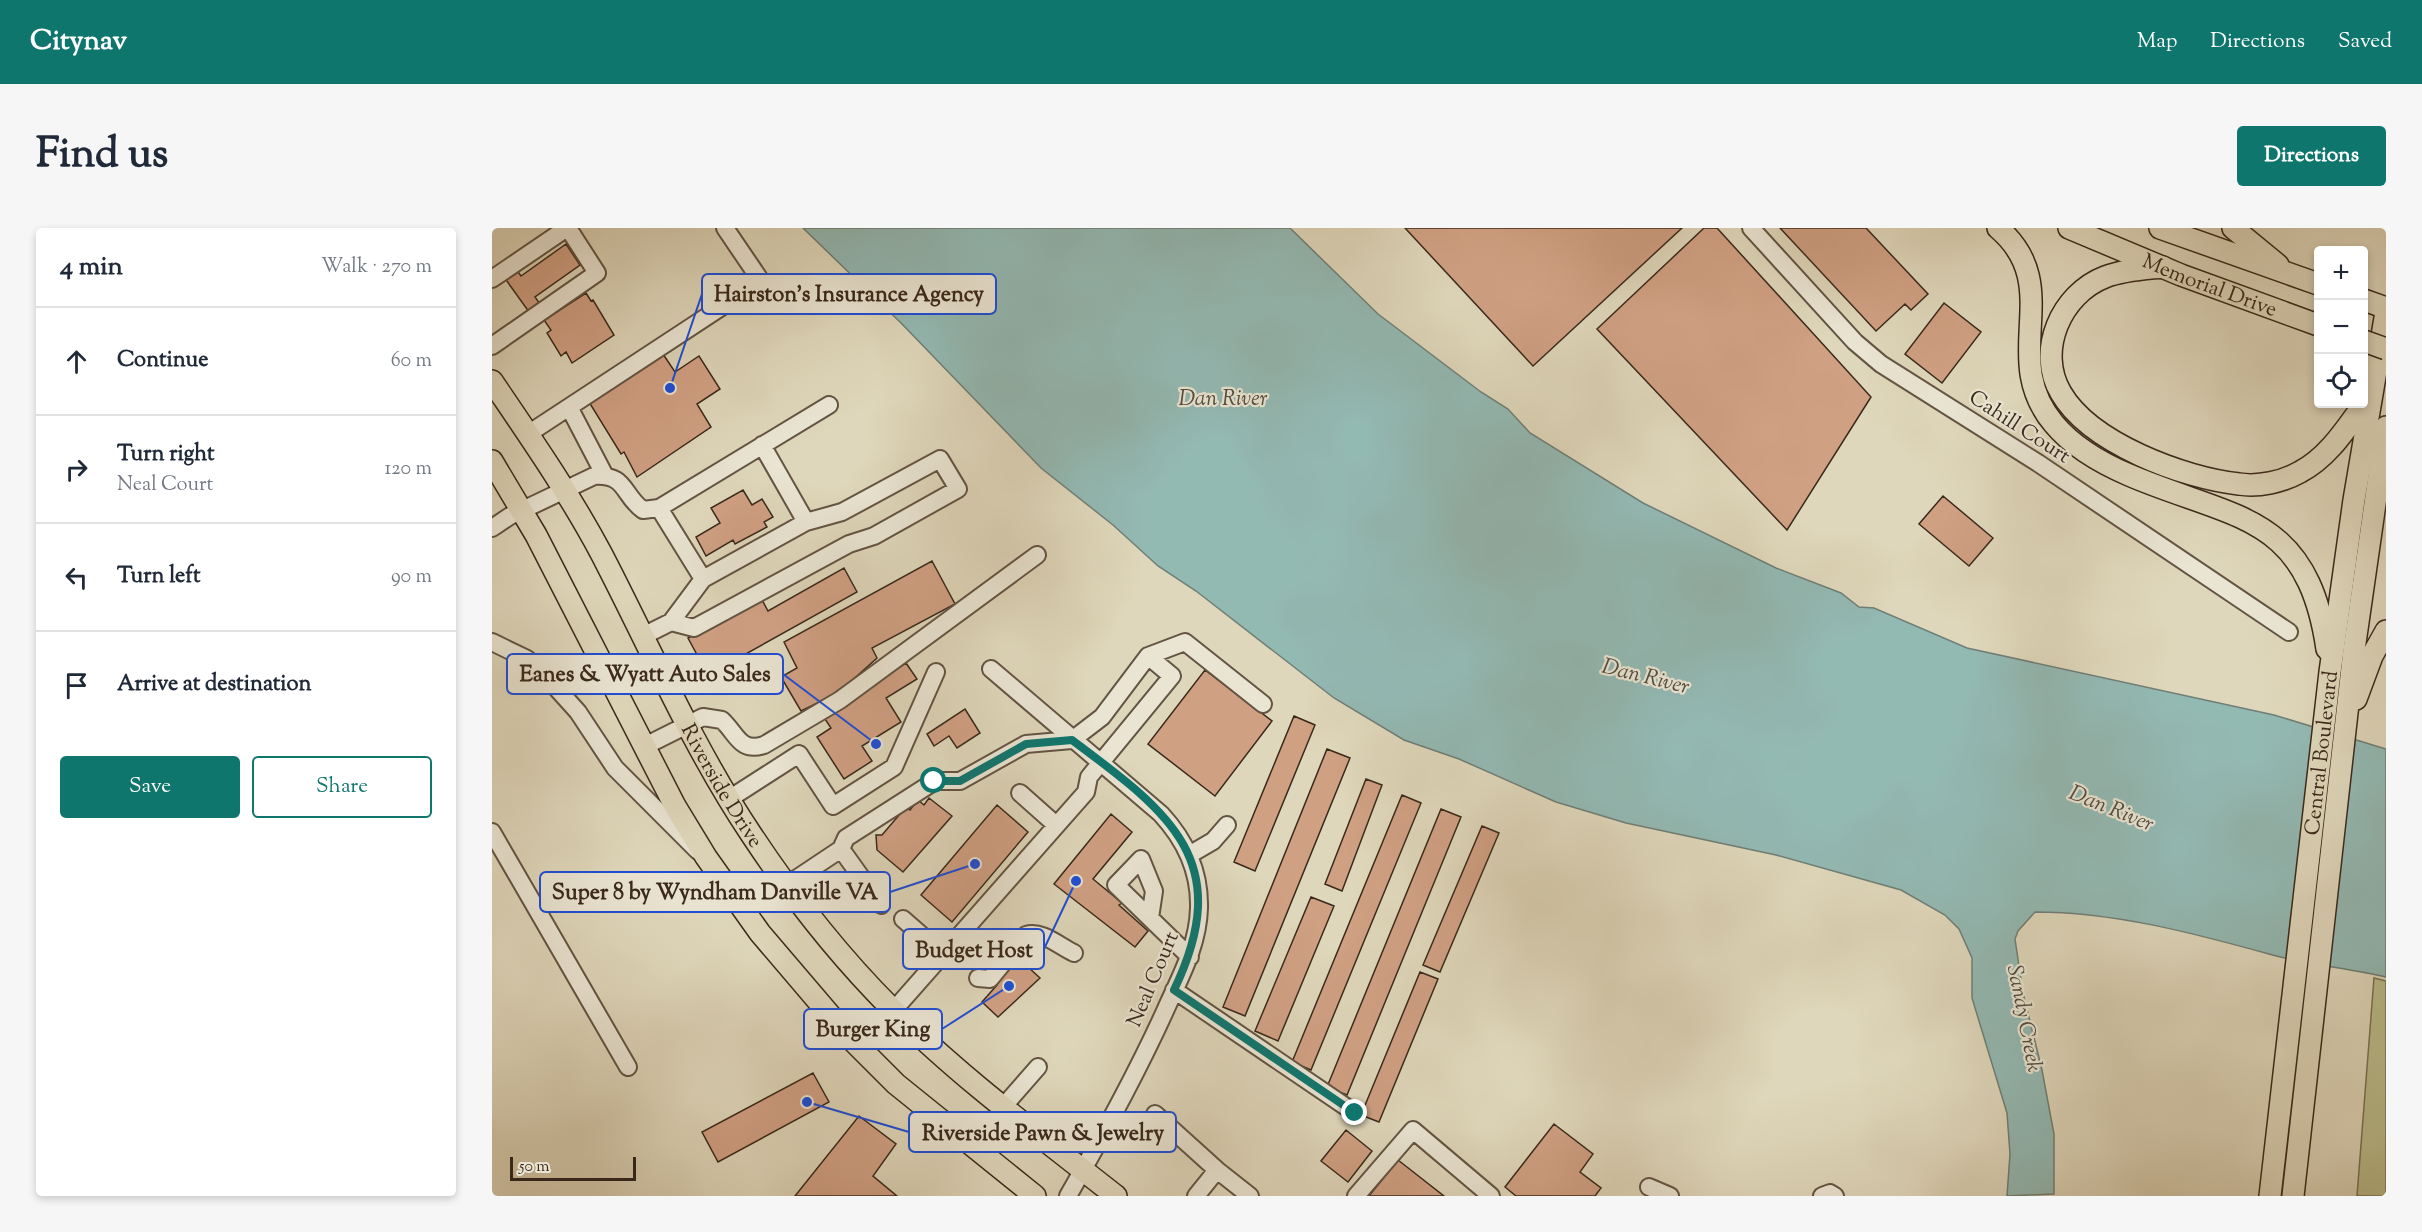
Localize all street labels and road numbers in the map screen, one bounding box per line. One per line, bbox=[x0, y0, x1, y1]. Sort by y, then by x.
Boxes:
street label: Memorial Drive bbox=[2137, 247, 2281, 326]
street label: Cahill Court bbox=[1962, 384, 2076, 472]
street label: Central Boulevard bbox=[2298, 669, 2347, 837]
street label: Riverside Drive bbox=[672, 719, 769, 855]
street label: Neal Court bbox=[1120, 927, 1187, 1032]

